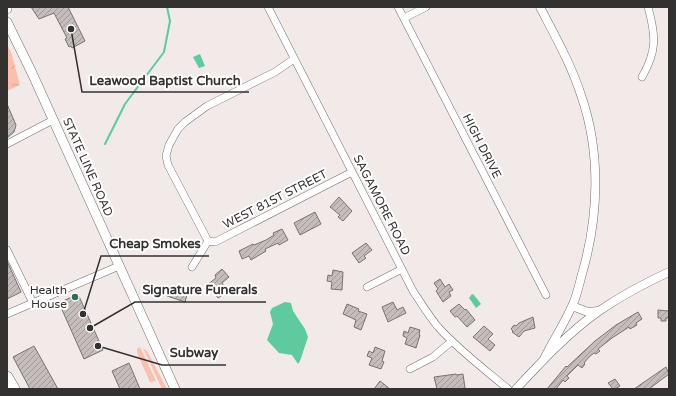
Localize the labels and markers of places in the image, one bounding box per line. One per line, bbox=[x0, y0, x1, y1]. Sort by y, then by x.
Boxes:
callout: Leawood Baptist Church bbox=[82, 67, 249, 92]
callout: Cheap Smokes bbox=[101, 231, 209, 256]
callout: Signature Funerals bbox=[135, 277, 266, 302]
place label: Health House bbox=[30, 283, 67, 311]
marker: Health House bbox=[70, 292, 80, 302]
callout: Subway bbox=[162, 340, 226, 365]

